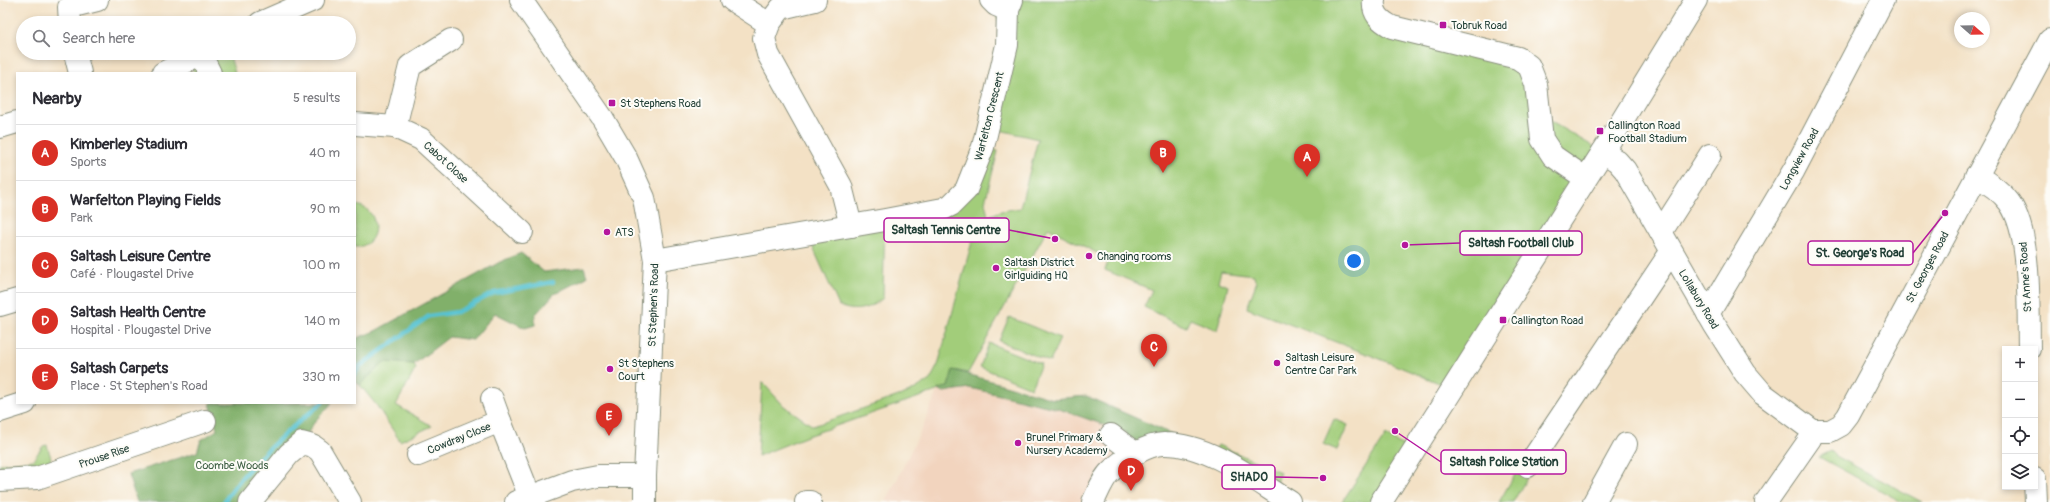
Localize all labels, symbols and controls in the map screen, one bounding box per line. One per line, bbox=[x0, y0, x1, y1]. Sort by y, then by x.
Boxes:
north arrow bbox=[1954, 12, 1990, 48]
search box bbox=[16, 16, 356, 60]
place label: Tobruk Road bbox=[1451, 19, 1507, 32]
marker: Tobruk Road bbox=[1438, 20, 1448, 30]
icon: search bbox=[30, 27, 52, 49]
text: Search here bbox=[62, 29, 135, 48]
street label: Warfelton Crescent bbox=[972, 70, 1007, 162]
text: Nearby bbox=[32, 88, 81, 109]
text: 5 results bbox=[293, 90, 340, 106]
place label: St Stephens Road bbox=[620, 97, 701, 110]
marker: St Stephens Road bbox=[607, 98, 617, 108]
place label: Callington Road Football Stadium bbox=[1608, 119, 1687, 145]
marker: Callington Road Football Stadium bbox=[1595, 126, 1605, 136]
street label: Longview Road bbox=[1777, 126, 1822, 192]
text: Kimberley Stadium bbox=[70, 135, 188, 154]
street label: Cabot Close bbox=[421, 139, 471, 186]
pin: B bbox=[1150, 140, 1176, 173]
pin: A bbox=[1294, 144, 1320, 177]
text: A bbox=[41, 145, 49, 161]
text: 40 m bbox=[309, 145, 340, 161]
text: Sports bbox=[70, 154, 106, 170]
text: Warfelton Playing Fields bbox=[70, 191, 221, 210]
text: B bbox=[41, 201, 49, 217]
text: 90 m bbox=[310, 201, 340, 217]
text: Park bbox=[70, 210, 93, 226]
callout: Saltash Tennis Centre bbox=[884, 218, 1009, 242]
text: Saltash Tennis Centre bbox=[891, 223, 1002, 238]
place label: ATS bbox=[615, 226, 634, 239]
marker: ATS bbox=[602, 227, 612, 237]
street label: St. Georges Road bbox=[1903, 229, 1952, 305]
callout: Saltash Football Club bbox=[1460, 231, 1582, 255]
text: Saltash Football Club bbox=[1468, 236, 1574, 251]
callout: St. George's Road bbox=[1808, 241, 1913, 265]
street label: St Anne's Road bbox=[2017, 241, 2034, 313]
text: St. George's Road bbox=[1816, 246, 1905, 261]
text: Saltash Leisure Centre bbox=[70, 247, 211, 266]
place label: Changing rooms bbox=[1097, 250, 1171, 263]
marker: Changing rooms bbox=[1084, 251, 1094, 261]
your location bbox=[1344, 251, 1364, 271]
place label: Saltash District Girlguiding HQ bbox=[1004, 256, 1075, 282]
text: C bbox=[41, 257, 49, 273]
text: 100 m bbox=[303, 257, 340, 273]
street label: St Stephen's Road bbox=[646, 263, 661, 347]
marker: Saltash District Girlguiding HQ bbox=[991, 263, 1001, 273]
text: Café · Plougastel Drive bbox=[70, 266, 194, 282]
street label: Lollabury Road bbox=[1676, 267, 1721, 331]
text: Saltash Health Centre bbox=[70, 303, 206, 322]
text: D bbox=[41, 313, 49, 329]
text: 140 m bbox=[304, 313, 340, 329]
place label: Callington Road bbox=[1511, 314, 1583, 327]
marker: Callington Road bbox=[1498, 315, 1508, 325]
text: Hospital · Plougastel Drive bbox=[70, 322, 211, 338]
pin: C bbox=[1141, 334, 1167, 367]
map controls bbox=[2002, 346, 2038, 490]
button: + bbox=[2002, 346, 2038, 382]
place label: Saltash Leisure Centre Car Park bbox=[1285, 351, 1357, 377]
place label: St Stephens Court bbox=[618, 357, 674, 383]
marker: Saltash Leisure Centre Car Park bbox=[1272, 358, 1282, 368]
text: Saltash Carpets bbox=[70, 359, 168, 378]
marker: St Stephens Court bbox=[605, 364, 615, 374]
text: E bbox=[42, 369, 48, 385]
text: 330 m bbox=[302, 369, 340, 385]
text: Place · St Stephen's Road bbox=[70, 378, 208, 394]
button: − bbox=[2002, 382, 2038, 418]
pin: E bbox=[596, 403, 622, 436]
button: locate bbox=[2002, 418, 2038, 454]
street label: Cowdray Close bbox=[426, 420, 493, 457]
place label: Brunel Primary & Nursery Academy bbox=[1026, 431, 1108, 457]
marker: Brunel Primary & Nursery Academy bbox=[1013, 438, 1023, 448]
street label: Prouse Rise bbox=[77, 442, 132, 471]
callout: Saltash Police Station bbox=[1441, 450, 1566, 474]
button: layers bbox=[2002, 454, 2038, 490]
text: Saltash Police Station bbox=[1449, 455, 1559, 470]
pin: D bbox=[1118, 458, 1144, 491]
park label: Coombe Woods bbox=[196, 459, 268, 472]
callout: SHADO bbox=[1222, 465, 1275, 489]
text: SHADO bbox=[1230, 470, 1268, 485]

